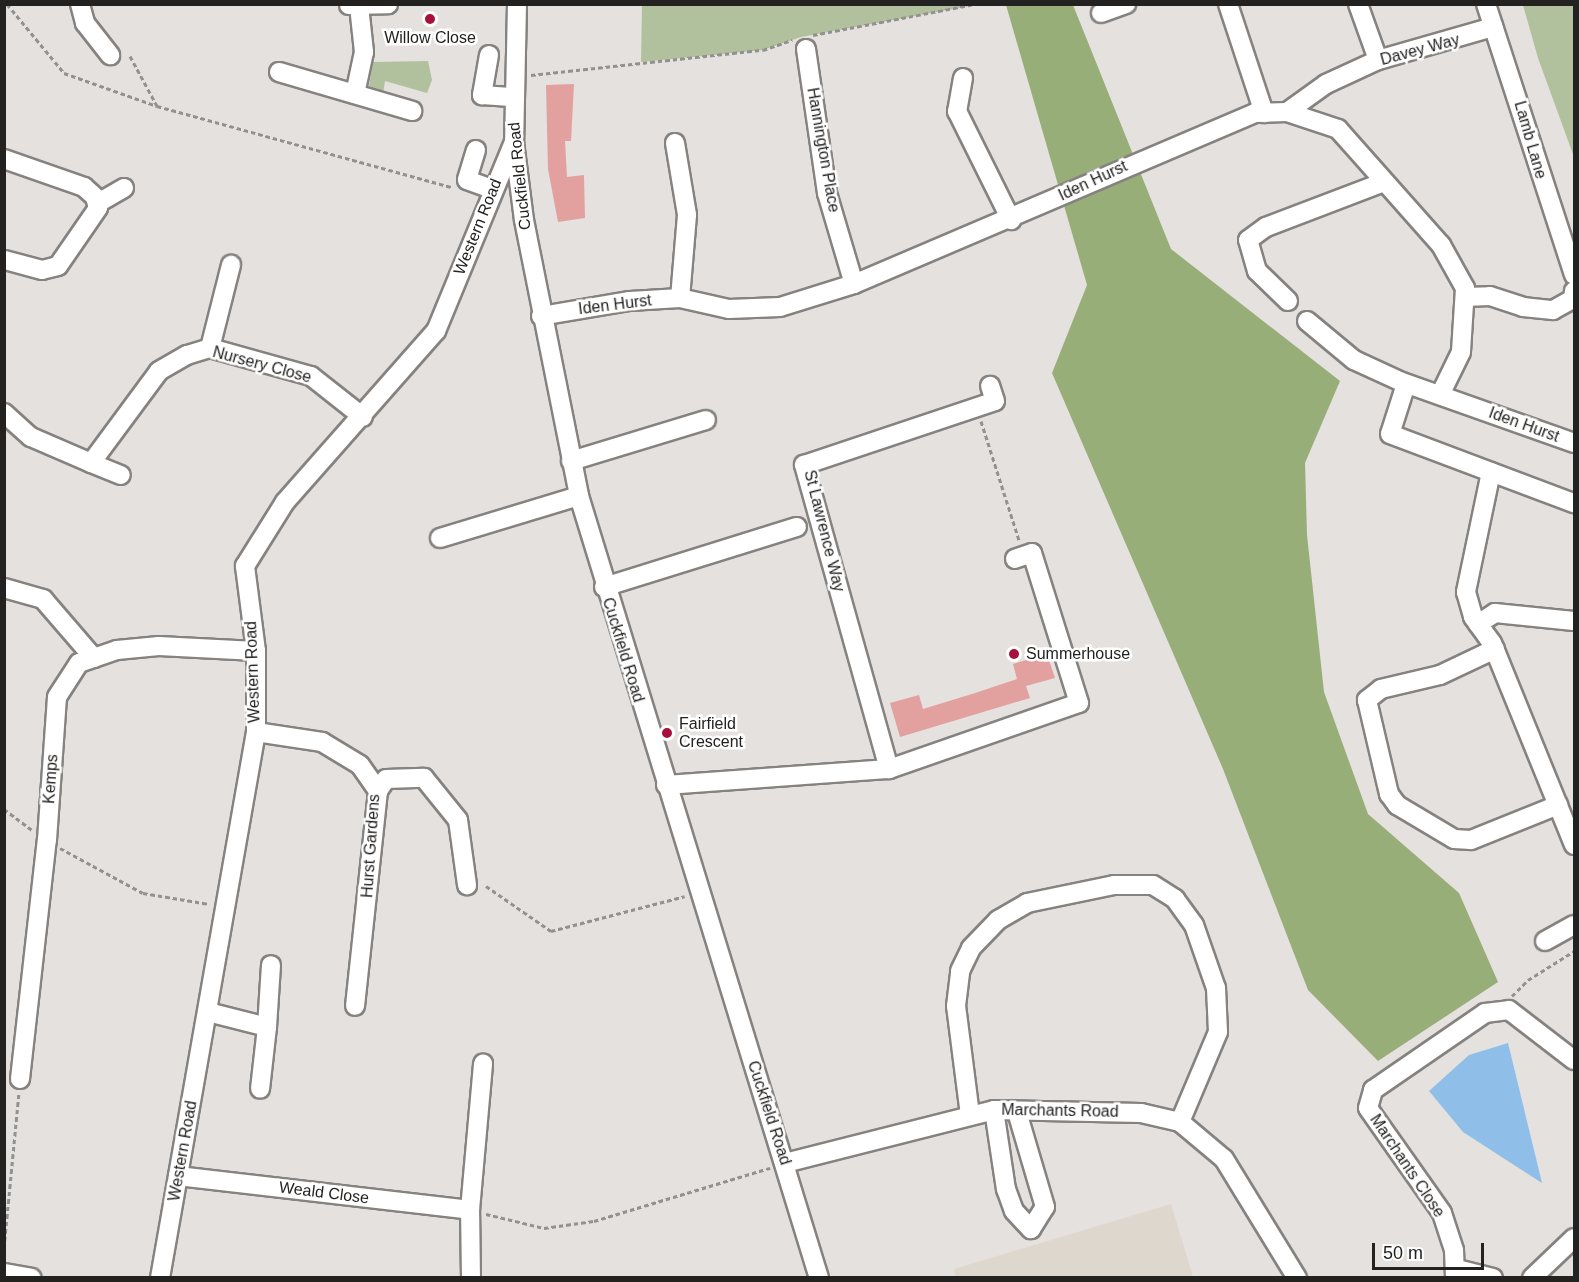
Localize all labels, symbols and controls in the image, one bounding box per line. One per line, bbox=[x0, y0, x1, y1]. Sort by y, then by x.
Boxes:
marker: Willow Close bbox=[423, 12, 437, 26]
place label: Willow Close bbox=[384, 28, 476, 48]
street label: Davey Way bbox=[1378, 30, 1462, 70]
street label: Hannington Place bbox=[803, 86, 843, 214]
street label: Lamb Lane bbox=[1510, 99, 1550, 181]
street label: Cuckfield Road bbox=[505, 121, 535, 231]
street label: Iden Hurst bbox=[1055, 157, 1131, 205]
street label: Western Road bbox=[450, 176, 506, 278]
street label: Iden Hurst bbox=[577, 291, 653, 319]
street label: Nursery Close bbox=[211, 343, 313, 387]
street label: Iden Hurst bbox=[1486, 403, 1562, 447]
street label: St Lawrence Way bbox=[800, 468, 848, 594]
street label: Cuckfield Road bbox=[598, 595, 648, 705]
street label: Western Road bbox=[242, 621, 264, 723]
place label: Summerhouse bbox=[1026, 644, 1130, 664]
marker: Summerhouse bbox=[1007, 647, 1021, 661]
place label: Fairfield Crescent bbox=[679, 714, 743, 752]
marker: Fairfield Crescent bbox=[660, 726, 674, 740]
street label: Kemps bbox=[40, 753, 62, 805]
street label: Hurst Gardens bbox=[358, 793, 384, 899]
street label: Cuckfield Road bbox=[743, 1058, 795, 1168]
street label: Western Road bbox=[165, 1099, 201, 1203]
street label: Marchants Road bbox=[1001, 1100, 1119, 1122]
street label: Marchants Close bbox=[1365, 1111, 1449, 1221]
street label: Weald Close bbox=[278, 1178, 370, 1208]
scale bar bbox=[1375, 1231, 1488, 1269]
text: 50 m bbox=[1383, 1243, 1423, 1263]

